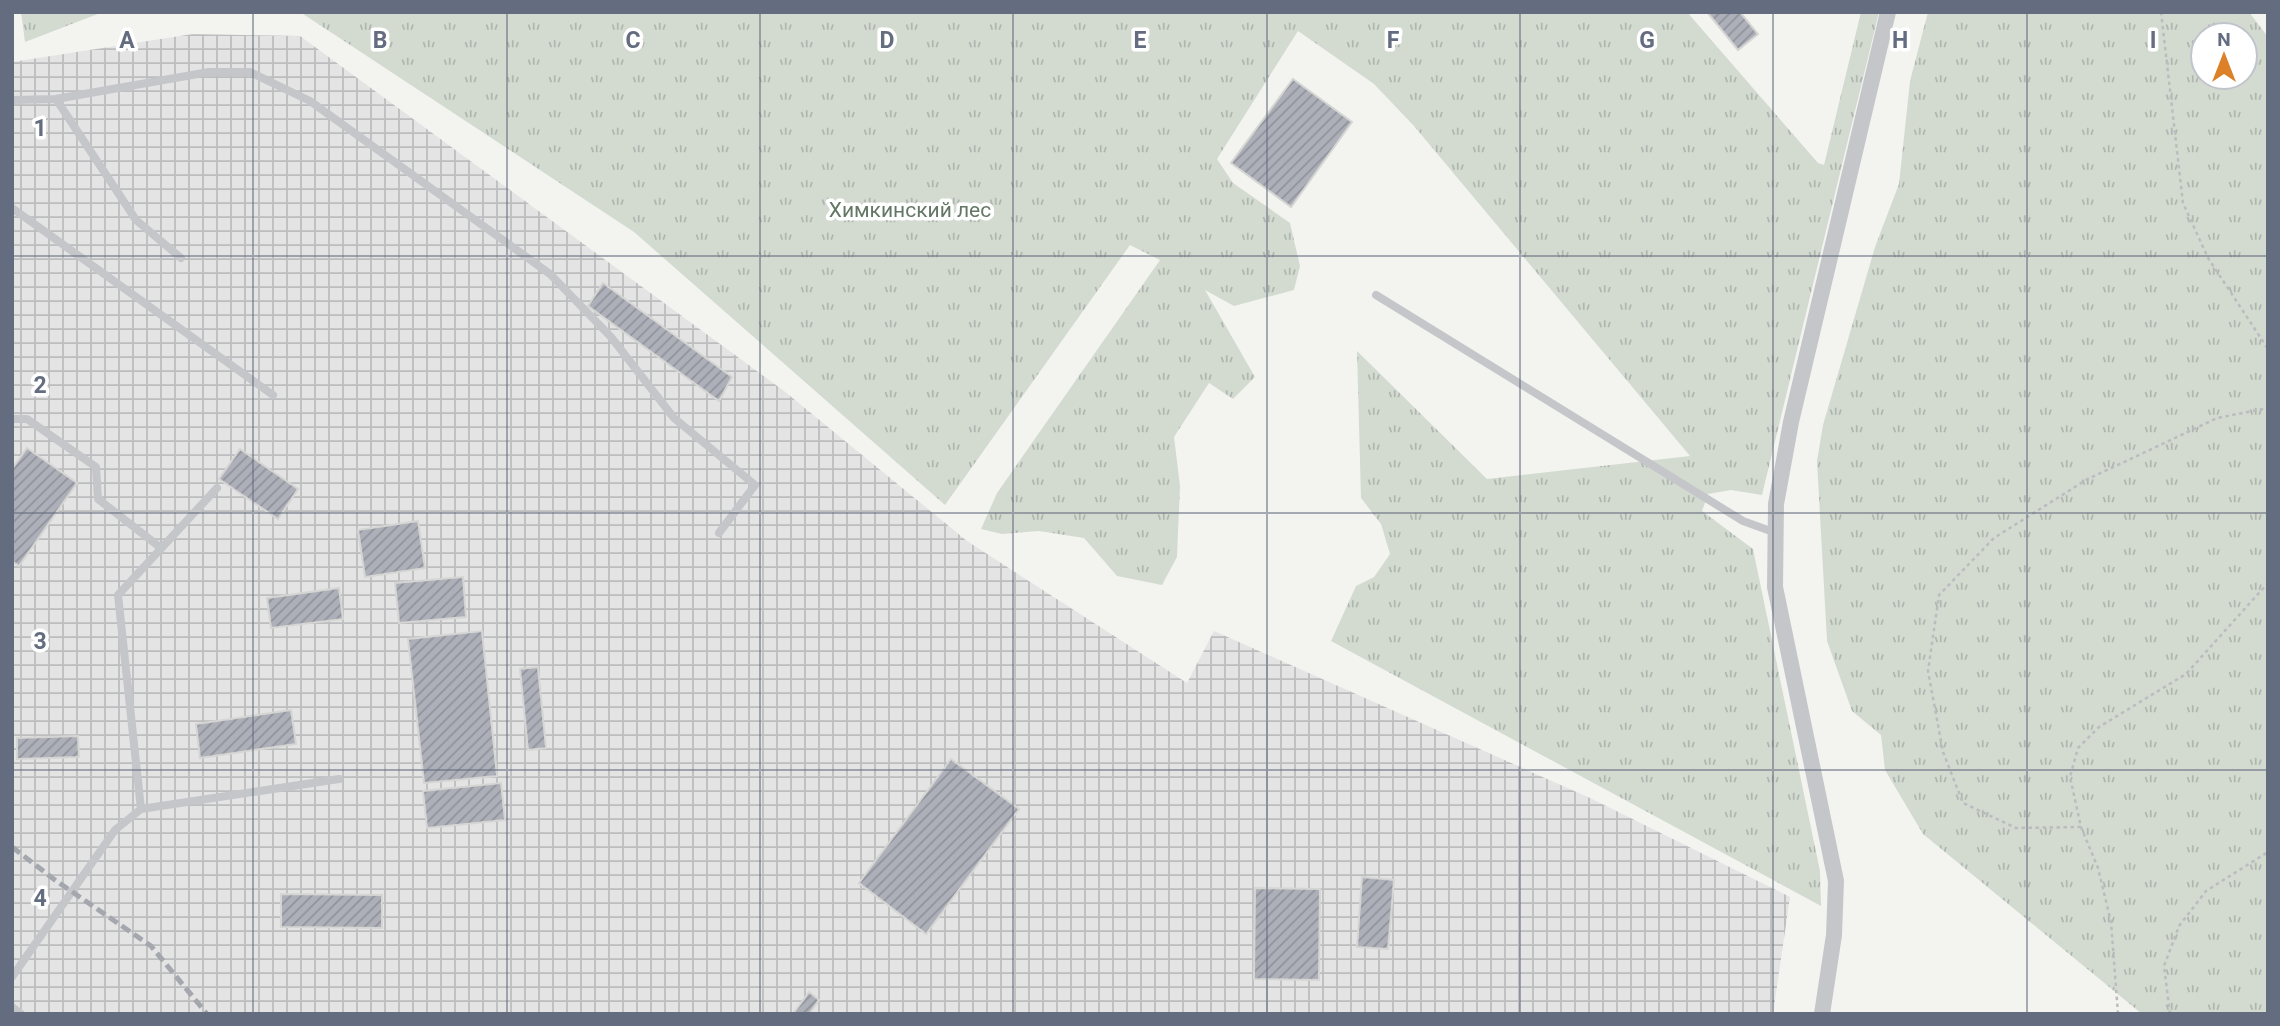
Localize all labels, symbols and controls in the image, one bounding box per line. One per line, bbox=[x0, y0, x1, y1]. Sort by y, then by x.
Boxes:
north arrow bbox=[2189, 21, 2259, 91]
text: A bbox=[119, 27, 135, 54]
text: B bbox=[373, 27, 387, 54]
text: C bbox=[625, 27, 641, 54]
text: D bbox=[880, 27, 894, 54]
text: E bbox=[1134, 27, 1147, 54]
text: F bbox=[1387, 27, 1400, 54]
text: G bbox=[1639, 27, 1655, 54]
text: H bbox=[1892, 27, 1908, 54]
text: I bbox=[2150, 27, 2156, 54]
text: N bbox=[2217, 28, 2231, 51]
text: 1 bbox=[33, 115, 47, 142]
park label: Химкинский лес bbox=[829, 198, 991, 222]
text: 2 bbox=[33, 372, 47, 399]
text: 3 bbox=[33, 628, 47, 655]
text: 4 bbox=[33, 885, 47, 912]

